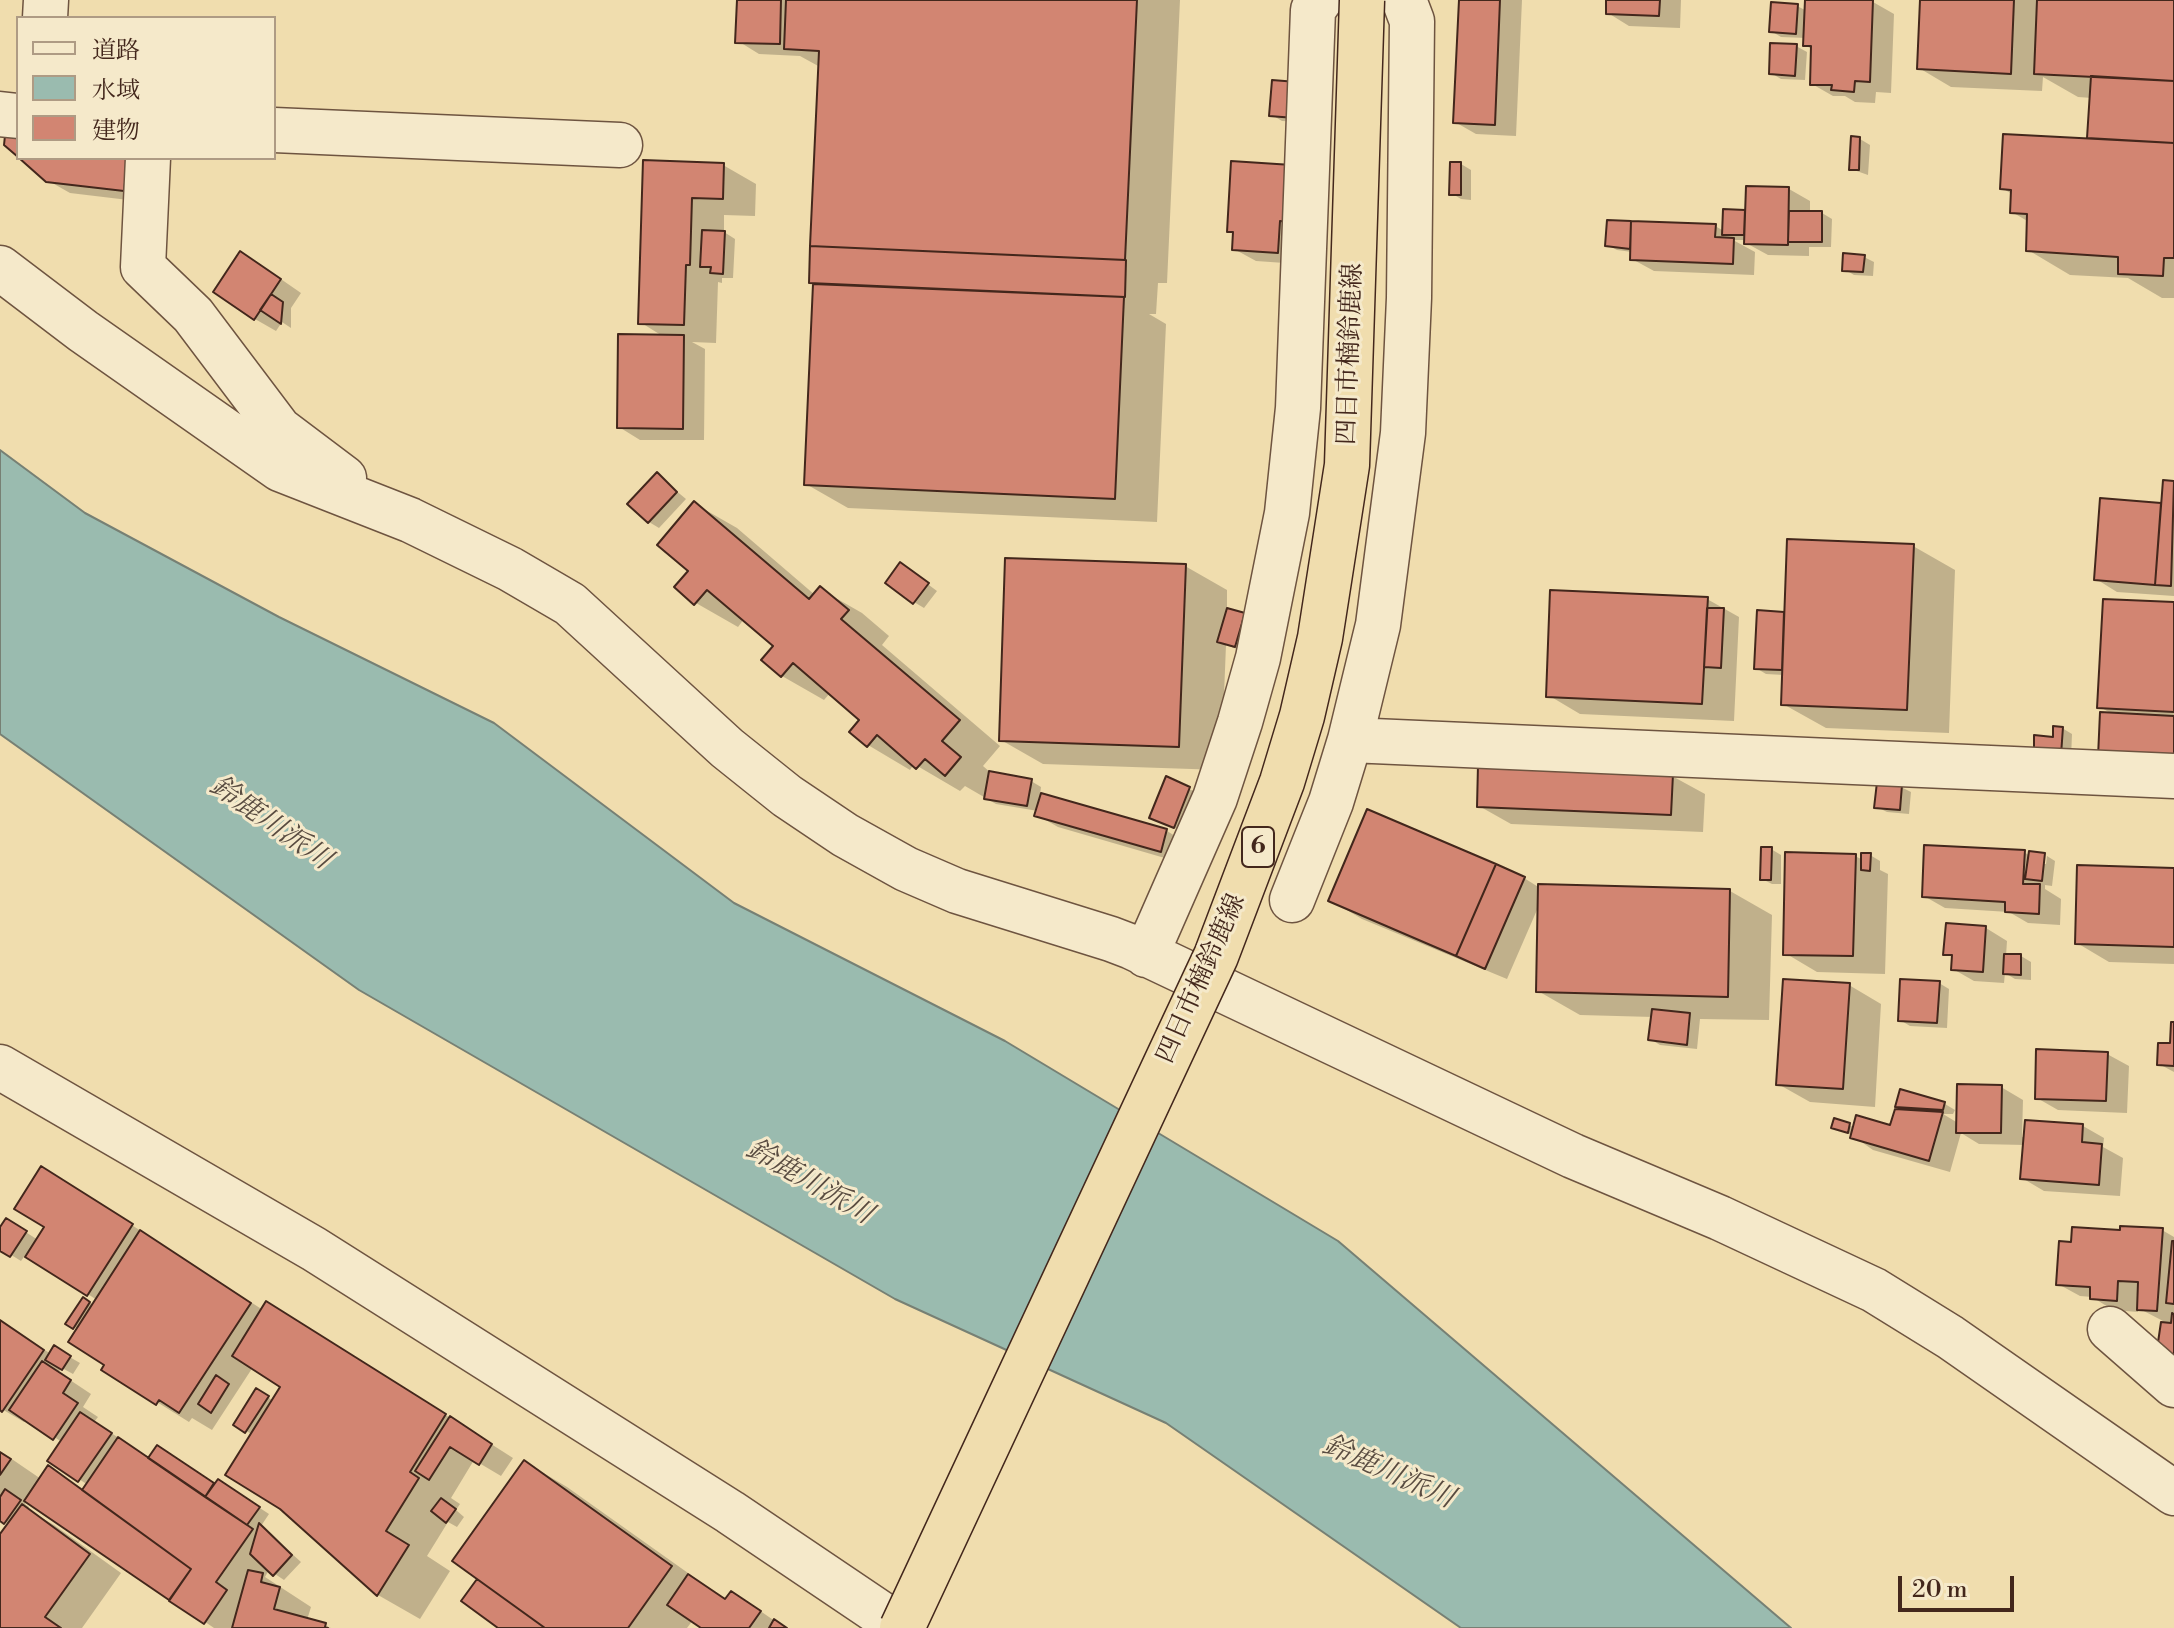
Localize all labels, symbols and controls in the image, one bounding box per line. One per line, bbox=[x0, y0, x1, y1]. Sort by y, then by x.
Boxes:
legend bbox=[16, 16, 276, 160]
text: 道路 bbox=[92, 36, 140, 66]
text: 水域 bbox=[92, 76, 140, 106]
text: 建物 bbox=[92, 116, 140, 146]
street label: 四日市楠鈴鹿線 bbox=[1332, 263, 1370, 445]
water label: 鈴鹿川派川 bbox=[203, 770, 337, 878]
road number: 6 bbox=[1242, 827, 1274, 867]
street label: 四日市楠鈴鹿線 bbox=[1151, 890, 1253, 1068]
water label: 鈴鹿川派川 bbox=[740, 1133, 878, 1233]
water label: 鈴鹿川派川 bbox=[1317, 1429, 1459, 1517]
scale bar bbox=[1902, 1560, 2018, 1610]
text: 20 m bbox=[1912, 1575, 1968, 1605]

